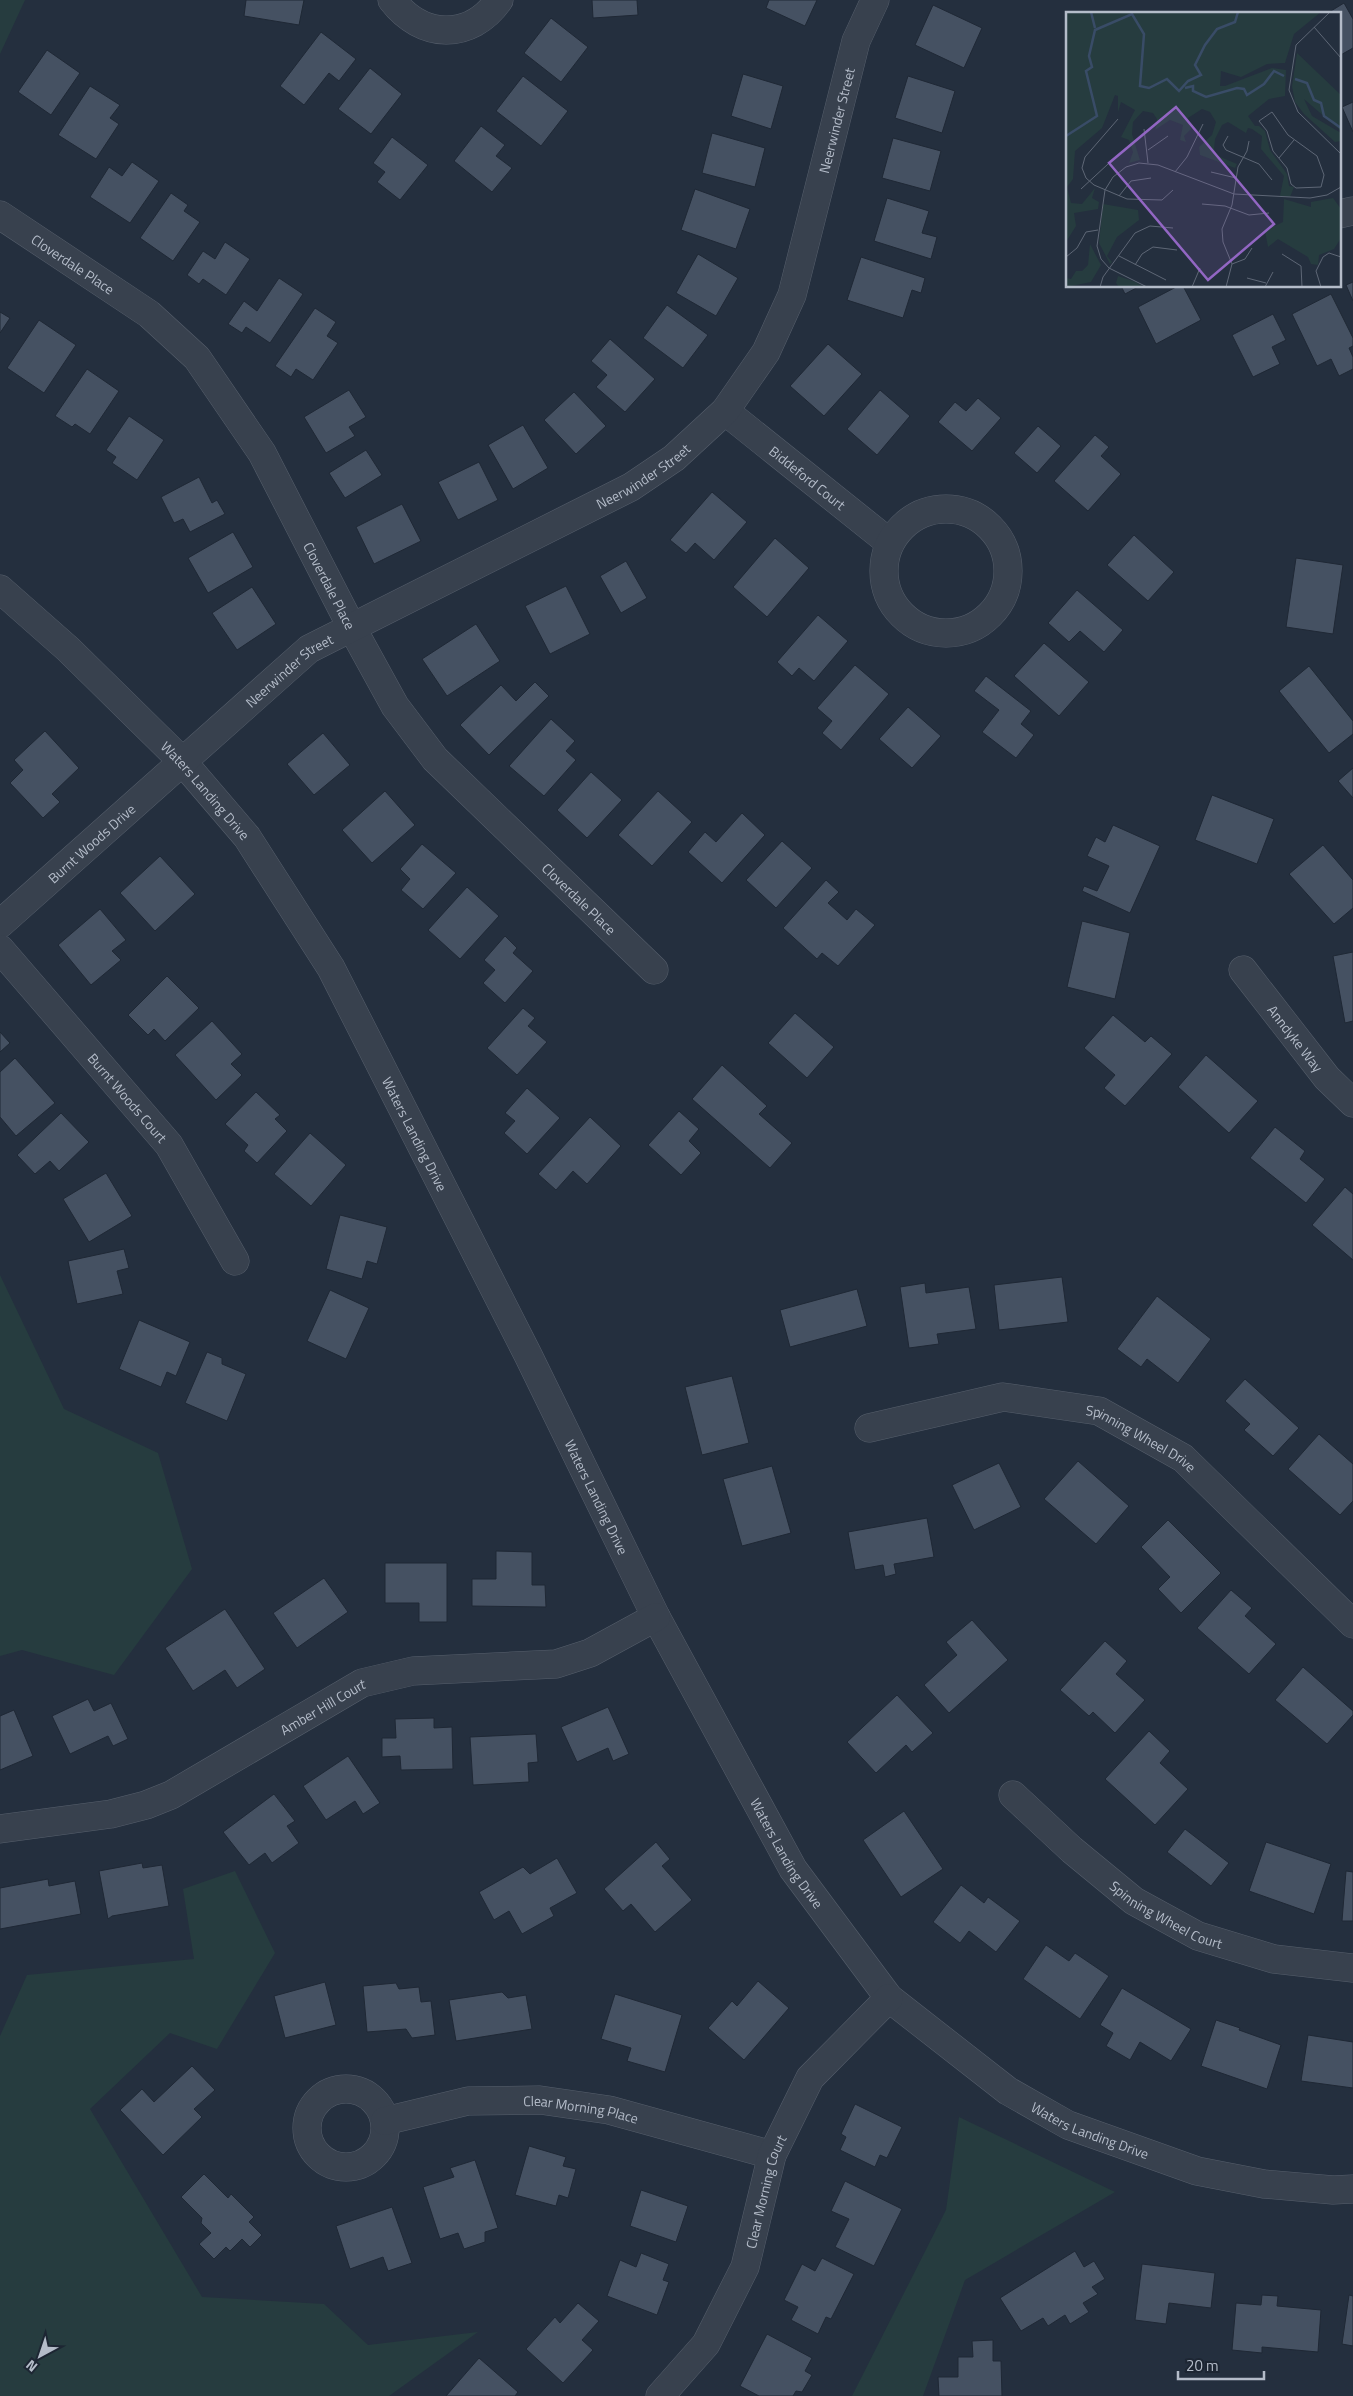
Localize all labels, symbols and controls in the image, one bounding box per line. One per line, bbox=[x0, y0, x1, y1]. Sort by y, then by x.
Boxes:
inset map bbox=[1066, 12, 1340, 288]
street label: Neerwinder Street bbox=[813, 65, 859, 175]
street label: Cloverdale Place bbox=[28, 228, 119, 299]
street label: Neerwinder Street bbox=[592, 438, 695, 514]
street label: Biddeford Court bbox=[765, 440, 851, 514]
street label: Cloverdale Place bbox=[299, 538, 361, 633]
street label: Neerwinder Street bbox=[240, 628, 337, 712]
street label: Waters Landing Drive bbox=[156, 736, 255, 844]
street label: Burnt Woods Drive bbox=[43, 798, 140, 888]
street label: Cloverdale Place bbox=[538, 857, 621, 939]
street label: Anndyke Way bbox=[1263, 1000, 1329, 1076]
street label: Burnt Woods Court bbox=[83, 1048, 173, 1147]
street label: Waters Landing Drive bbox=[377, 1073, 453, 1195]
street label: Spinning Wheel Drive bbox=[1085, 1399, 1202, 1477]
street label: Waters Landing Drive bbox=[560, 1435, 634, 1558]
street label: Amber Hill Court bbox=[276, 1672, 367, 1740]
street label: Waters Landing Drive bbox=[746, 1794, 829, 1912]
street label: Spinning Wheel Court bbox=[1106, 1875, 1225, 1953]
street label: Clear Morning Place bbox=[523, 2089, 641, 2128]
street label: Waters Landing Drive bbox=[1028, 2096, 1152, 2164]
street label: Clear Morning Court bbox=[739, 2131, 791, 2250]
north arrow bbox=[15, 2331, 65, 2381]
scale bar bbox=[1178, 2348, 1264, 2380]
text: 20 m bbox=[1186, 2354, 1219, 2377]
text: N bbox=[21, 2355, 42, 2378]

